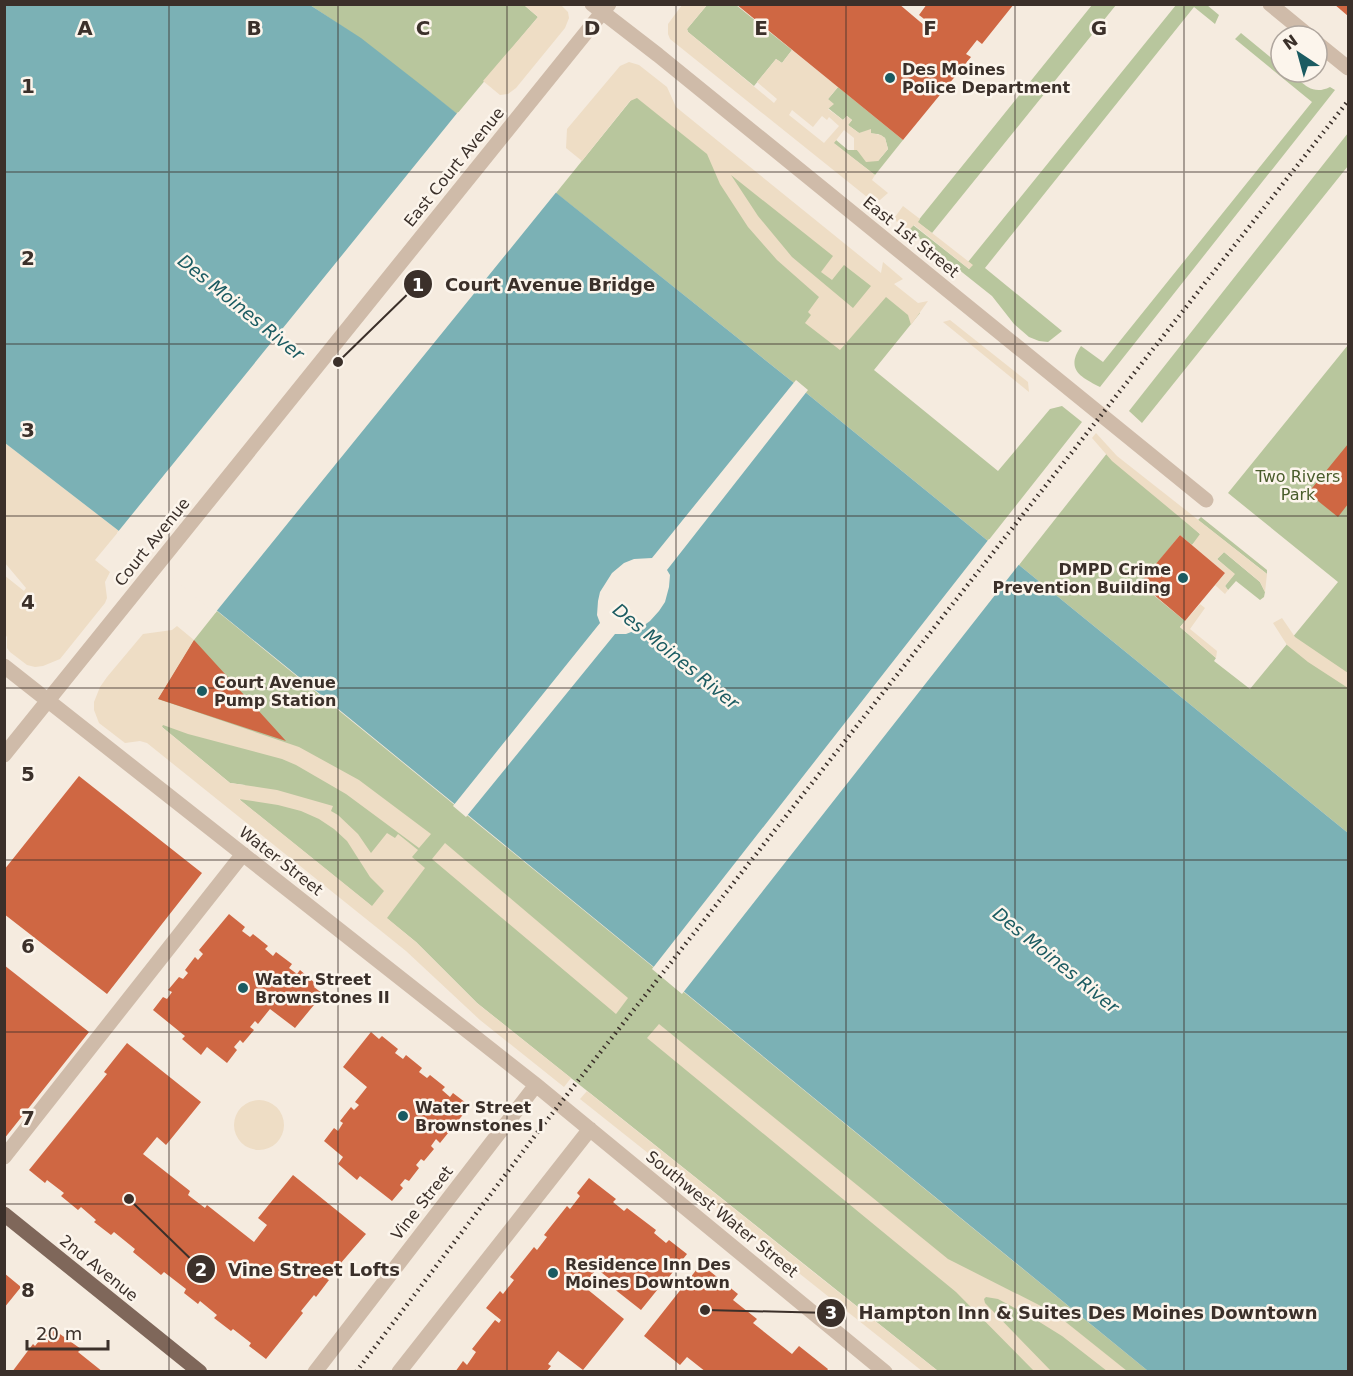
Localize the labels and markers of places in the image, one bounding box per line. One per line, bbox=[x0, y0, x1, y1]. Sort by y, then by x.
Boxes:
place label: Des Moines Police Department bbox=[902, 60, 1070, 97]
marker: Des Moines Police Department bbox=[883, 71, 897, 85]
callout: Court Avenue Bridge bbox=[403, 266, 667, 302]
place label: DMPD Crime Prevention Building bbox=[992, 560, 1171, 597]
marker: DMPD Crime Prevention Building bbox=[1176, 571, 1190, 585]
place label: Court Avenue Pump Station bbox=[214, 673, 336, 710]
marker: Court Avenue Pump Station bbox=[195, 684, 209, 698]
place label: Water Street Brownstones II bbox=[255, 970, 390, 1007]
marker: Water Street Brownstones II bbox=[236, 981, 250, 995]
place label: Water Street Brownstones I bbox=[415, 1098, 544, 1135]
marker: Water Street Brownstones I bbox=[396, 1109, 410, 1123]
callout: Vine Street Lofts bbox=[186, 1251, 412, 1287]
place label: Residence Inn Des Moines Downtown bbox=[565, 1255, 731, 1292]
marker: Residence Inn Des Moines Downtown bbox=[546, 1266, 560, 1280]
callout: Hampton Inn & Suites Des Moines Downtown bbox=[816, 1295, 1329, 1331]

